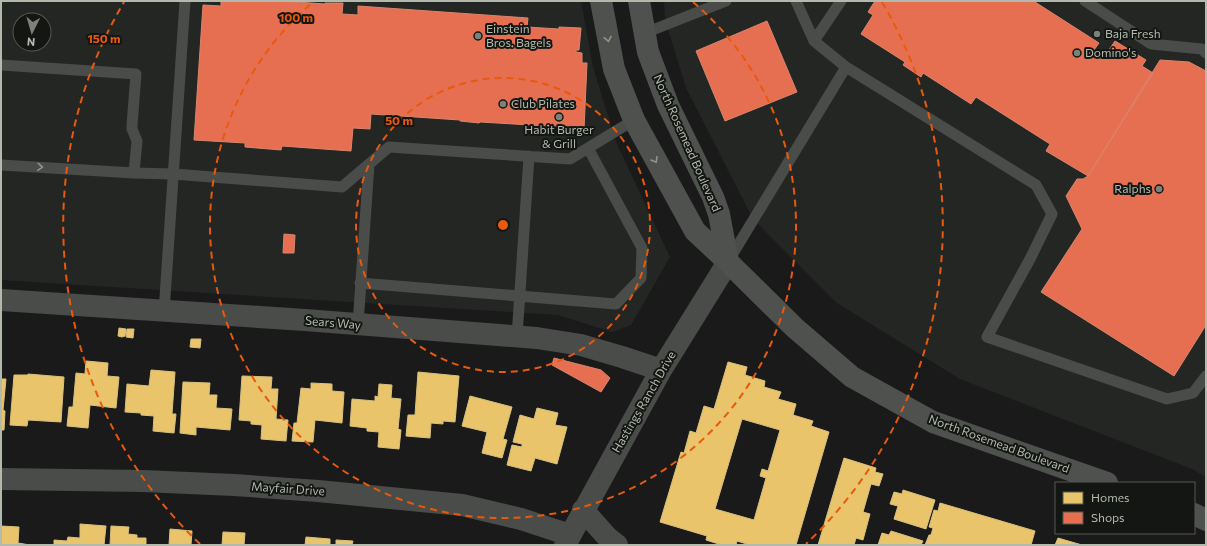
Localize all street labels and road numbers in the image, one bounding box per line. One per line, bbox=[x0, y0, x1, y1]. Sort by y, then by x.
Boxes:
street label: North Rosemead Boulevard bbox=[651, 72, 725, 213]
street label: Sears Way bbox=[305, 313, 362, 331]
street label: Hastings Ranch Drive bbox=[608, 348, 678, 455]
street label: North Rosemead Boulevard bbox=[927, 411, 1072, 475]
street label: Mayfair Drive bbox=[251, 478, 325, 498]

